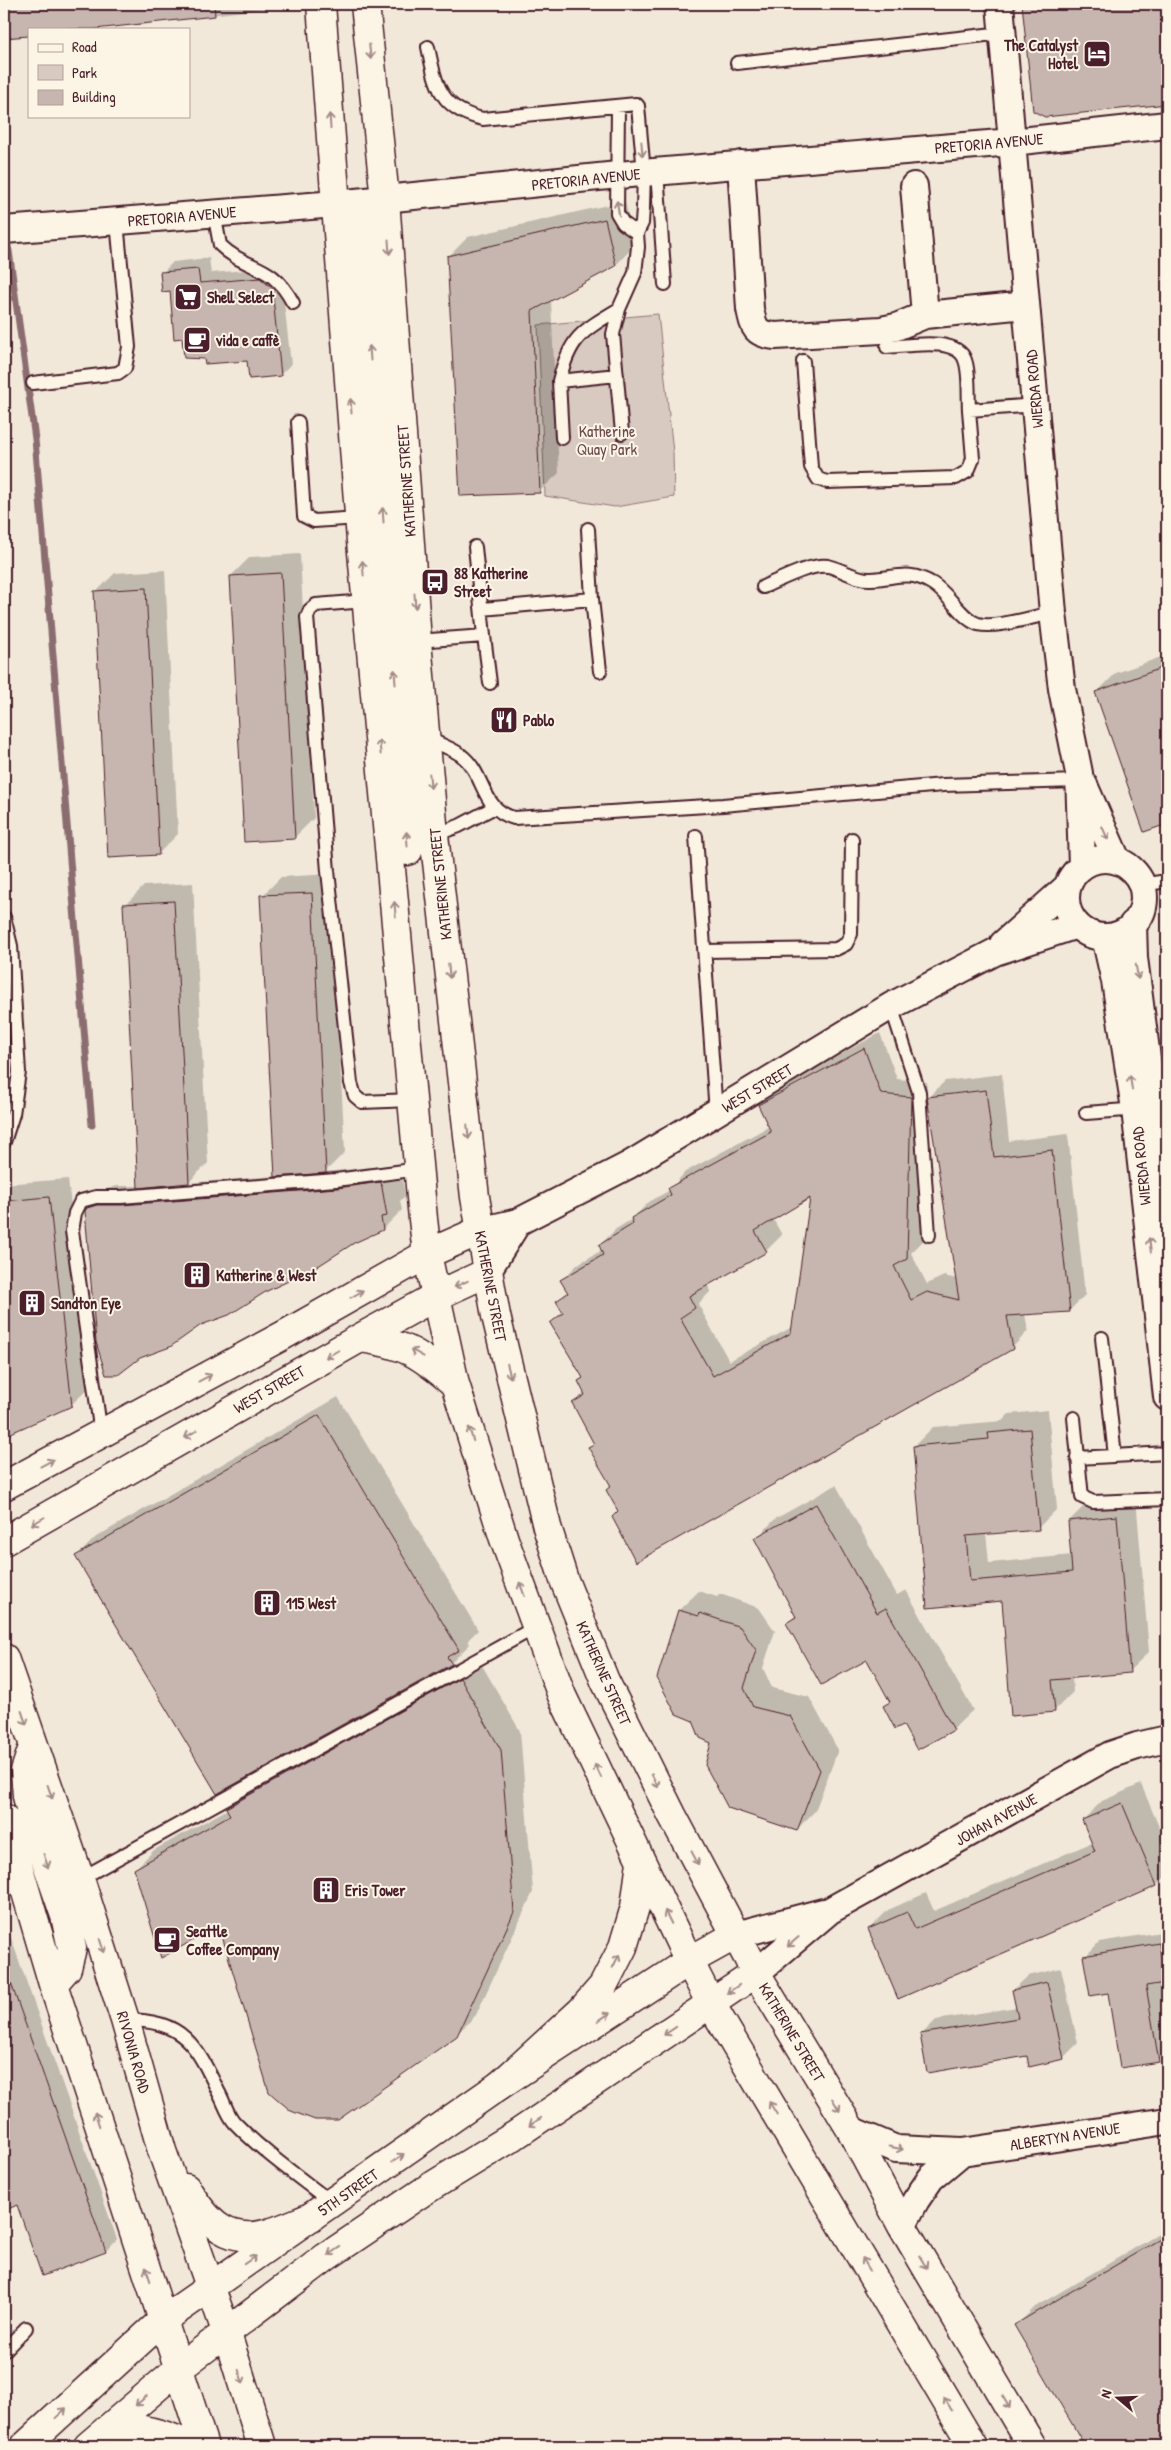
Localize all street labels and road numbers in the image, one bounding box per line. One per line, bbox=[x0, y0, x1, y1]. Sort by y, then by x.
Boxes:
street label: PRETORIA AVENUE bbox=[934, 127, 1044, 159]
street label: PRETORIA AVENUE bbox=[531, 162, 641, 196]
street label: PRETORIA AVENUE bbox=[127, 200, 237, 232]
street label: WIERDA ROAD bbox=[1020, 348, 1048, 429]
street label: KATHERINE STREET bbox=[391, 424, 421, 538]
street label: KATHERINE STREET bbox=[423, 827, 457, 941]
street label: WEST STREET bbox=[717, 1058, 797, 1118]
street label: WIERDA ROAD bbox=[1126, 1125, 1156, 1206]
street label: KATHERINE STREET bbox=[469, 1229, 513, 1344]
street label: WEST STREET bbox=[229, 1359, 309, 1418]
street label: KATHERINE STREET bbox=[571, 1617, 637, 1729]
street label: JOHAN AVENUE bbox=[951, 1787, 1041, 1851]
street label: KATHERINE STREET bbox=[754, 1978, 831, 2086]
street label: RIVONIA ROAD bbox=[112, 2008, 156, 2096]
street label: ALBERTYN AVENUE bbox=[1008, 2116, 1122, 2156]
street label: 5TH STREET bbox=[313, 2163, 383, 2221]

